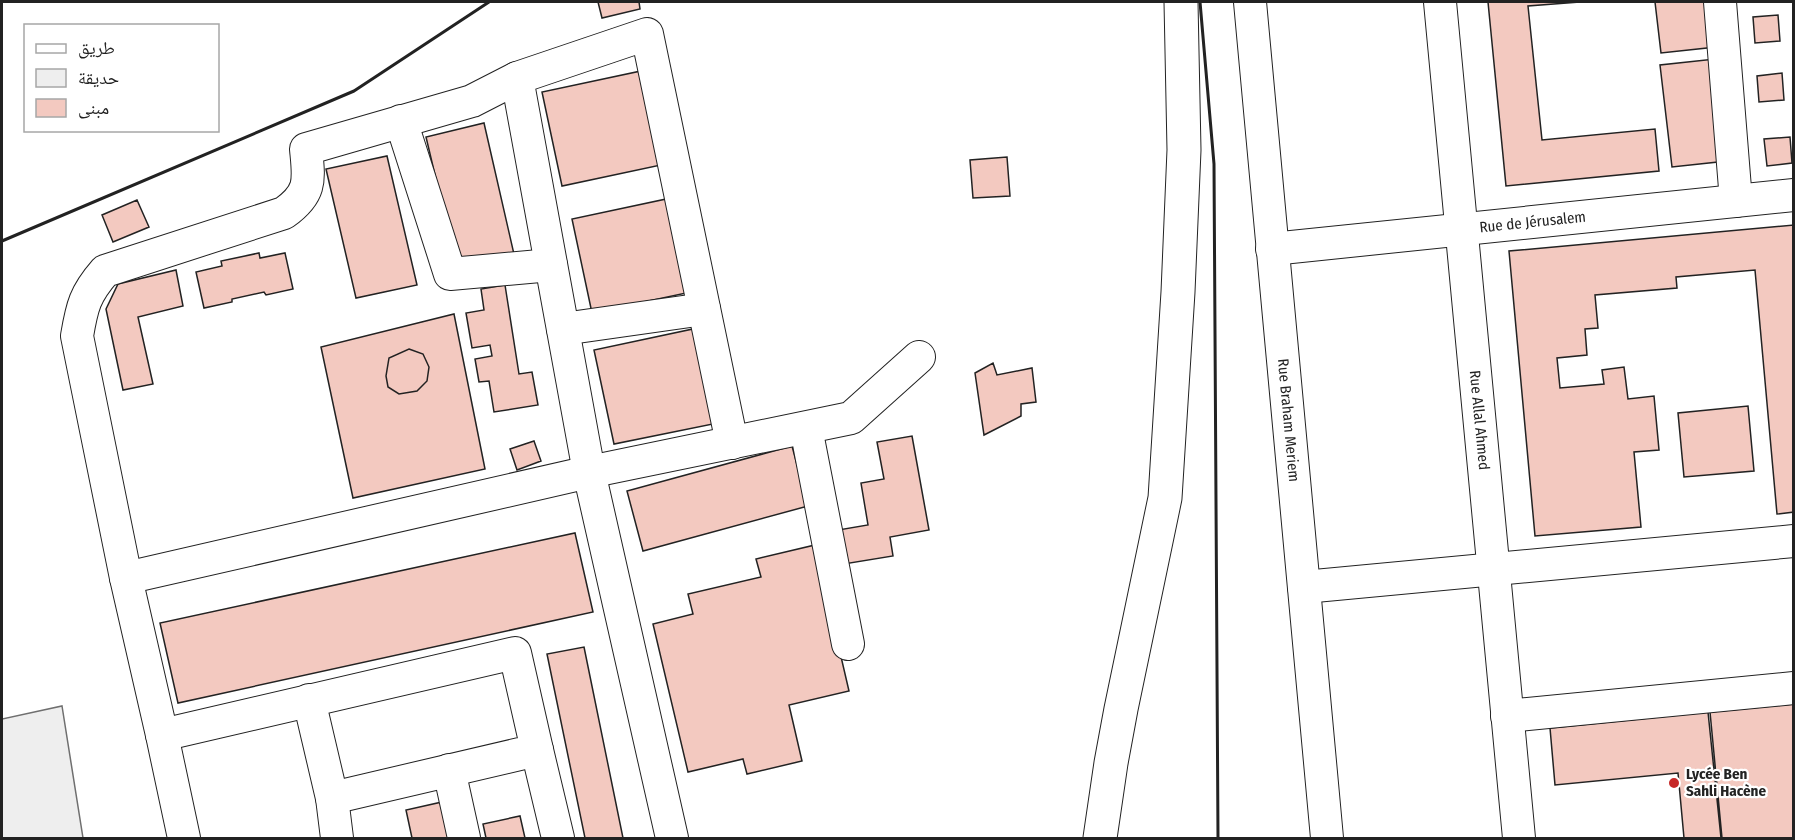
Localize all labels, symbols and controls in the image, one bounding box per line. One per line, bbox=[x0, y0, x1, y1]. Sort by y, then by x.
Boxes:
legend bbox=[24, 24, 219, 132]
text: طريق bbox=[78, 37, 115, 59]
text: حديقة bbox=[78, 67, 119, 89]
text: مبنى bbox=[78, 97, 109, 119]
street label: Rue de Jérusalem bbox=[1478, 208, 1587, 236]
street label: Rue Braham Meriem bbox=[1274, 358, 1303, 483]
street label: Rue Allal Ahmed bbox=[1466, 369, 1493, 471]
place label: Lycée Ben Sahli Hacène bbox=[1686, 765, 1766, 800]
marker: Lycée Ben Sahli Hacène bbox=[1667, 776, 1681, 790]

